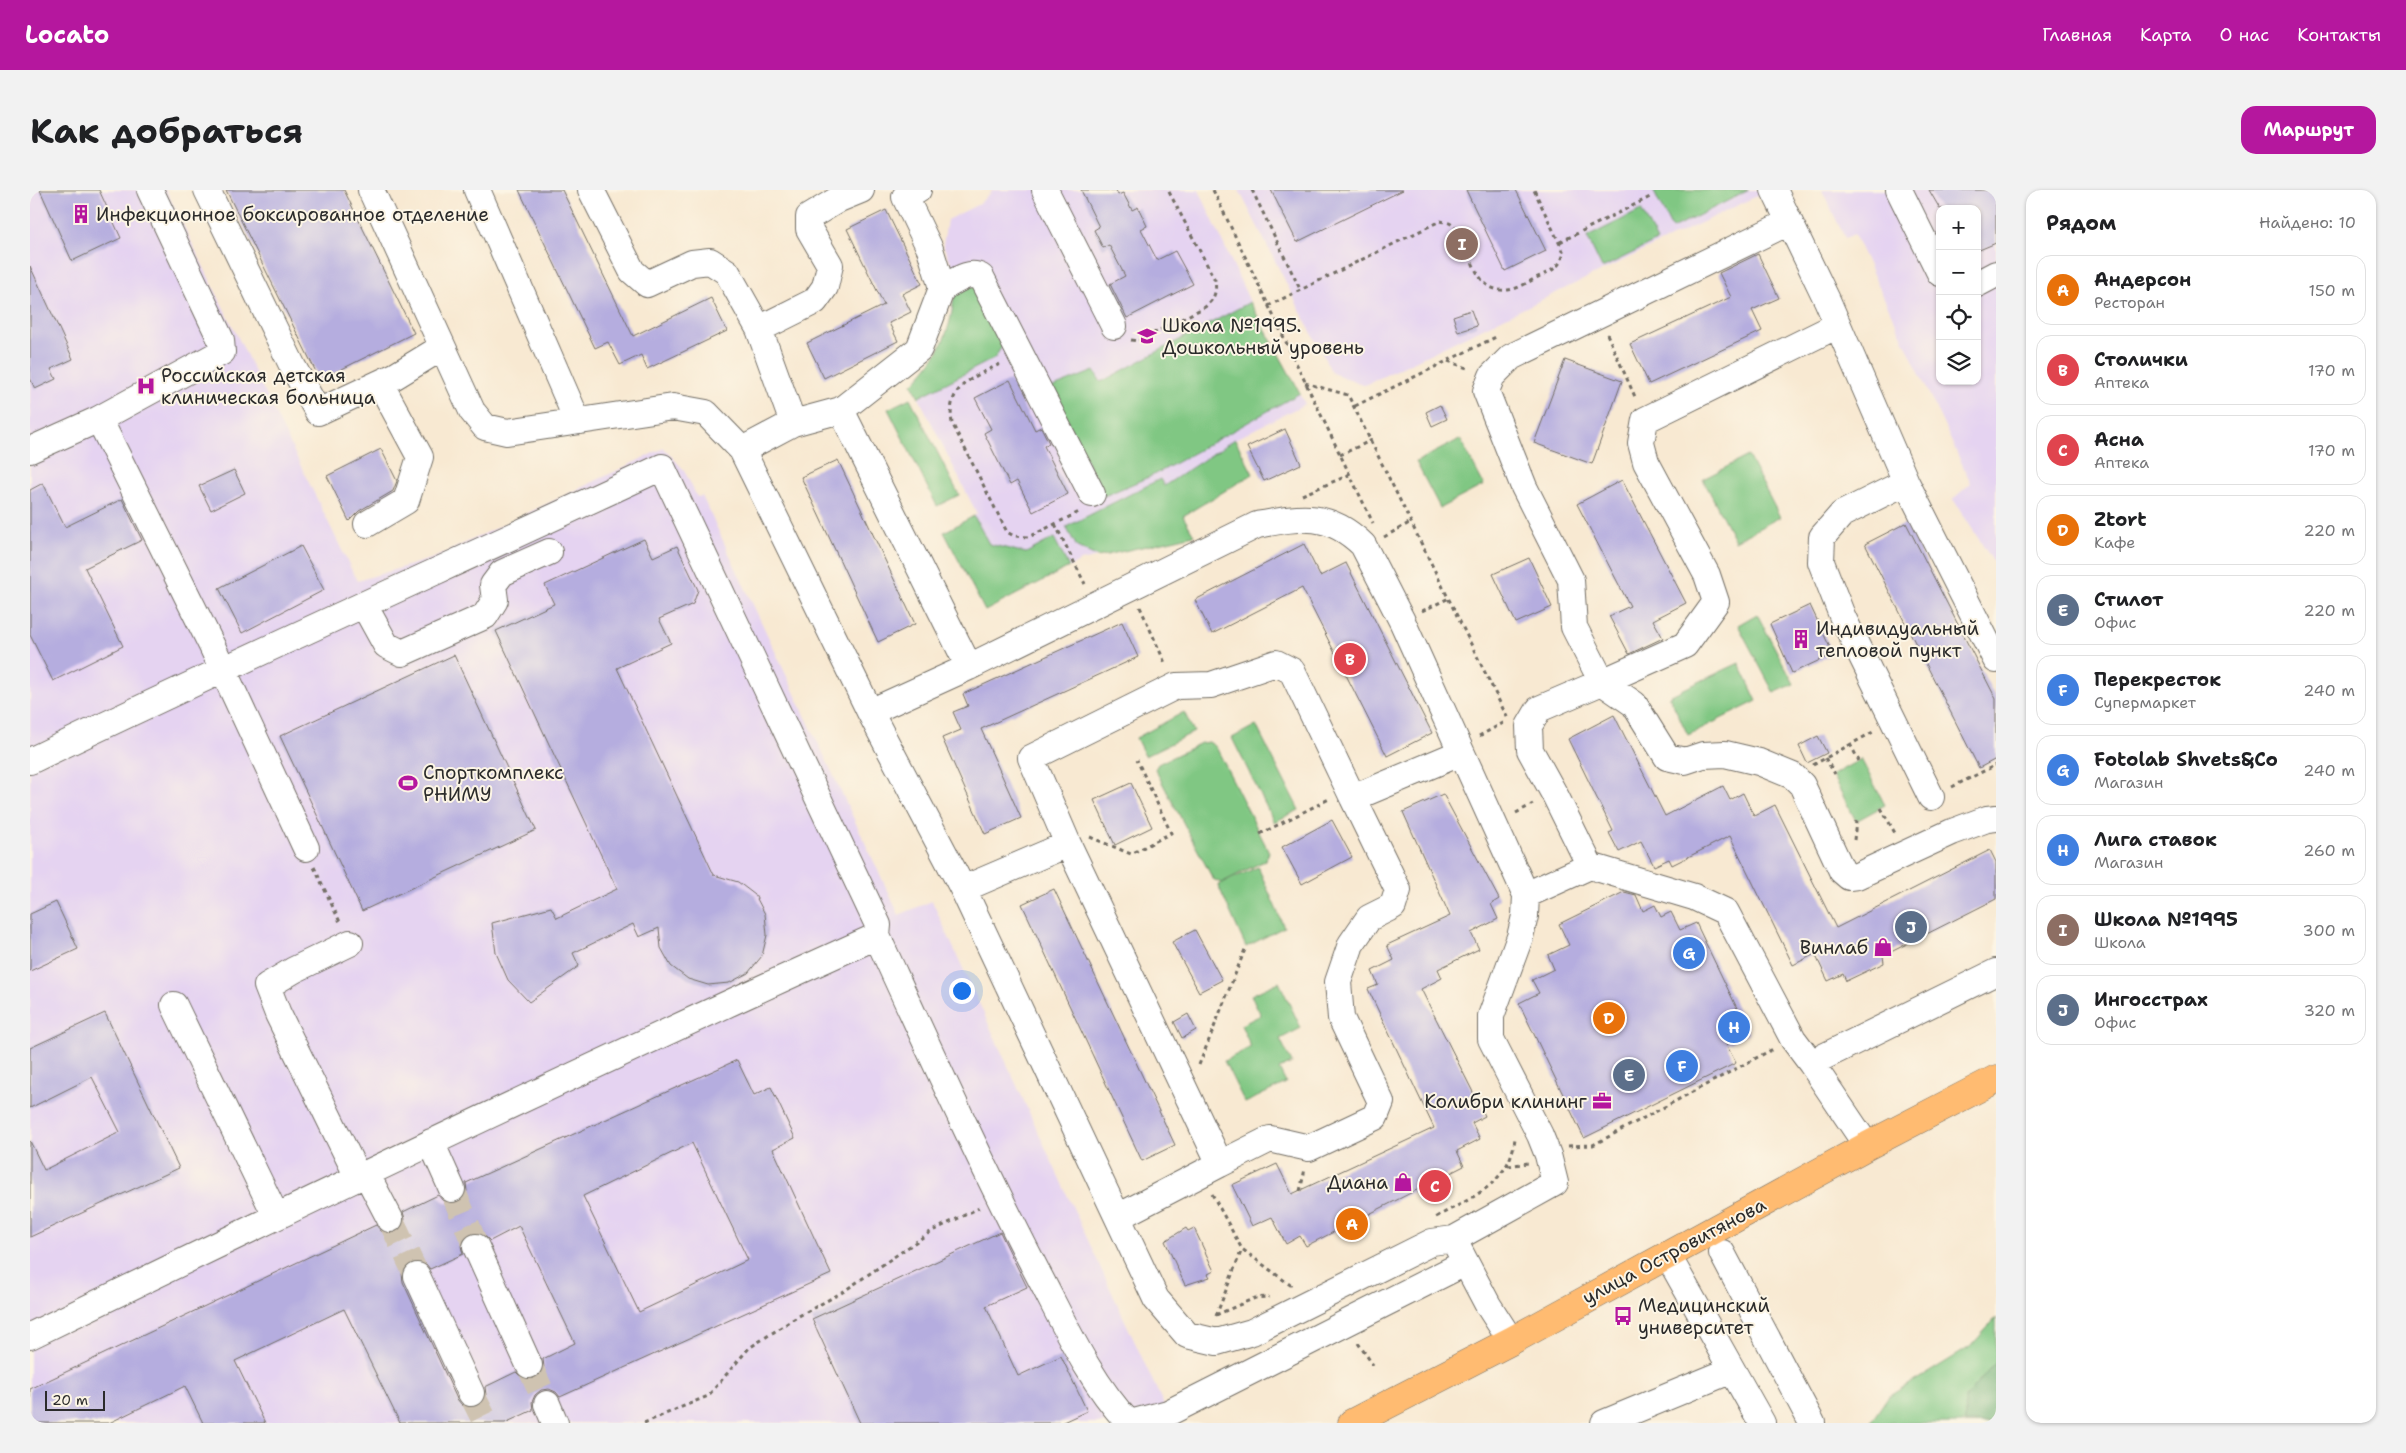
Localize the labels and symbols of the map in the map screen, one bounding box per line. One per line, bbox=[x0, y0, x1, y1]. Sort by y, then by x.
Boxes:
place label: Инфекционное боксированное отделение bbox=[96, 202, 489, 227]
building icon: Инфекционное боксированное отделение bbox=[70, 203, 92, 225]
pin: I bbox=[1446, 225, 1478, 263]
place label: Школа №1995. Дошкольный уровень bbox=[1162, 313, 1364, 360]
school or university icon: Школа №1995. Дошкольный уровень bbox=[1136, 325, 1158, 347]
place label: Российская детская клиническая больница bbox=[161, 363, 376, 410]
hospital icon: Российская детская клиническая больница bbox=[135, 375, 157, 397]
place label: Индивидуальный тепловой пункт bbox=[1816, 616, 1979, 663]
building icon: Индивидуальный тепловой пункт bbox=[1790, 628, 1812, 650]
pin: B bbox=[1334, 640, 1366, 678]
place label: Спорткомплекс РНИМУ bbox=[423, 760, 564, 807]
sports icon: Спорткомплекс РНИМУ bbox=[397, 772, 419, 794]
pin: J bbox=[1895, 908, 1927, 946]
pin: G bbox=[1673, 934, 1705, 972]
place label: Винлаб bbox=[1800, 935, 1868, 960]
shop icon: Винлаб bbox=[1872, 936, 1894, 958]
your location bbox=[949, 978, 975, 1004]
pin: D bbox=[1593, 999, 1625, 1037]
pin: H bbox=[1718, 1008, 1750, 1046]
pin: F bbox=[1666, 1047, 1698, 1085]
pin: E bbox=[1613, 1056, 1645, 1094]
place label: Колибри клининг bbox=[1424, 1089, 1588, 1114]
office icon: Колибри клининг bbox=[1591, 1090, 1613, 1112]
pin: C bbox=[1419, 1167, 1451, 1205]
place label: Диана bbox=[1327, 1170, 1388, 1195]
shop icon: Диана bbox=[1392, 1171, 1414, 1193]
street label: улица Островитянова bbox=[1578, 1192, 1770, 1310]
pin: A bbox=[1336, 1205, 1368, 1243]
place label: Медицинский университет bbox=[1638, 1293, 1770, 1340]
bus stop icon: Медицинский университет bbox=[1612, 1305, 1634, 1327]
scale bar bbox=[45, 1388, 105, 1411]

